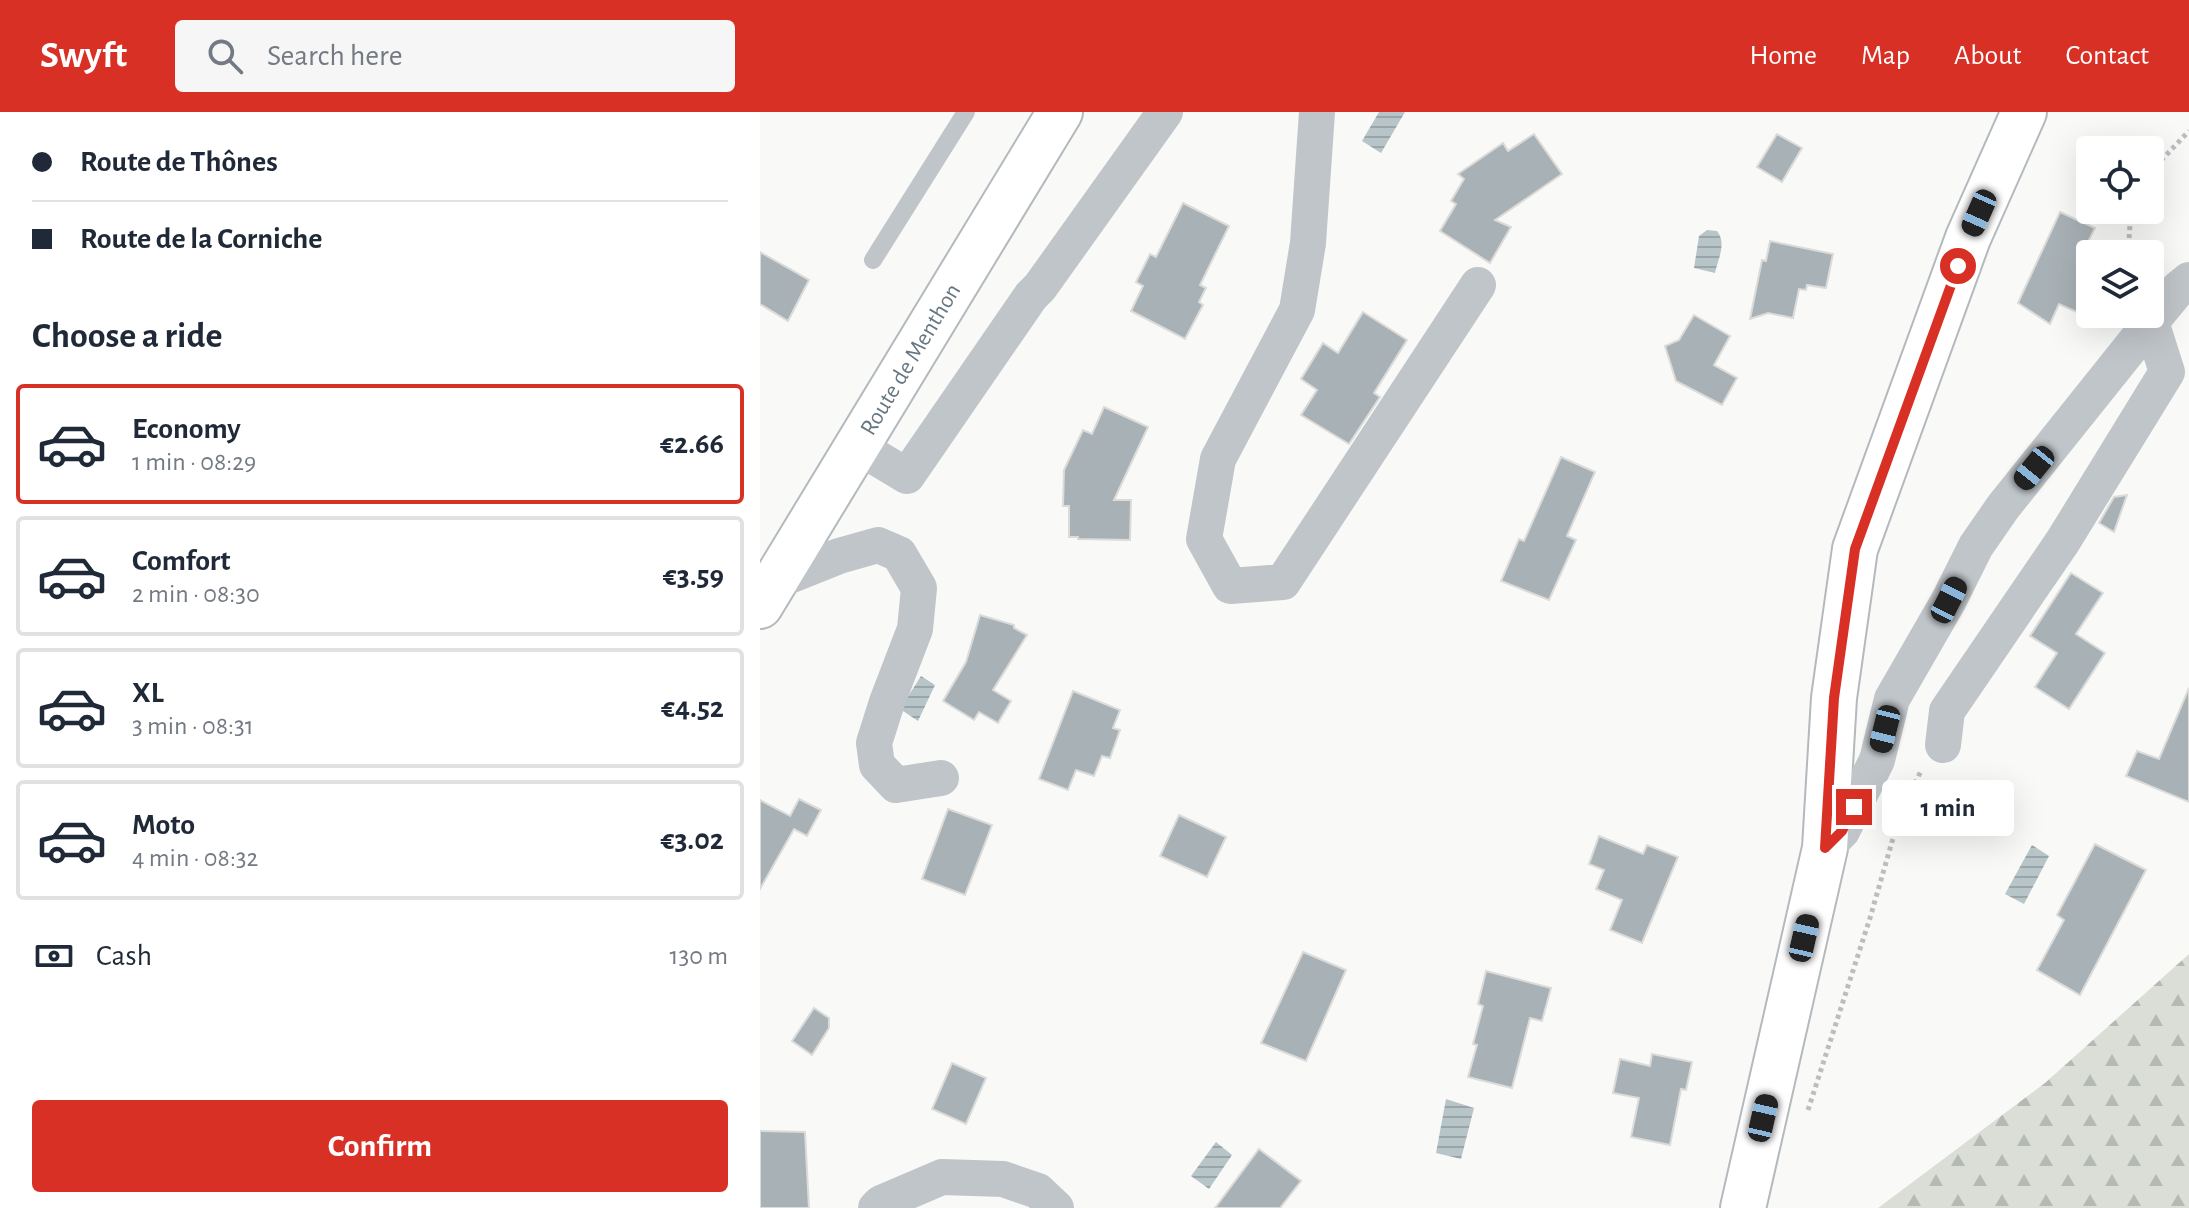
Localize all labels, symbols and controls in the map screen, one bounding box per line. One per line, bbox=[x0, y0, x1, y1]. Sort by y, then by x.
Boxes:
search box bbox=[175, 20, 735, 92]
icon: search bbox=[203, 34, 247, 78]
text: Swyft bbox=[40, 37, 127, 75]
text: Search here bbox=[267, 41, 403, 71]
text: Home bbox=[1750, 42, 1817, 70]
text: Map bbox=[1861, 42, 1910, 70]
text: About bbox=[1954, 42, 2022, 70]
text: Contact bbox=[2066, 42, 2149, 70]
map controls bbox=[2076, 136, 2164, 328]
button: locate bbox=[2076, 136, 2164, 224]
text: Route de Thônes bbox=[80, 147, 278, 177]
car bbox=[1958, 186, 2000, 240]
text: Route de la Corniche bbox=[80, 224, 323, 254]
button: layers bbox=[2076, 240, 2164, 328]
route start bbox=[1940, 248, 1976, 284]
street label: Route de Menthon bbox=[856, 280, 966, 440]
text: Choose a ride bbox=[32, 318, 222, 354]
icon: car bbox=[36, 408, 108, 480]
text: Economy bbox=[132, 414, 241, 444]
text: €2.66 bbox=[660, 429, 724, 459]
car bbox=[2010, 442, 2058, 494]
text: 1 min · 08:29 bbox=[132, 449, 256, 475]
icon: car bbox=[36, 540, 108, 612]
text: Comfort bbox=[132, 546, 231, 576]
text: €3.59 bbox=[663, 561, 724, 591]
car bbox=[1927, 573, 1971, 627]
text: 2 min · 08:30 bbox=[132, 581, 260, 607]
icon: car bbox=[36, 672, 108, 744]
text: XL bbox=[132, 678, 164, 708]
text: €4.52 bbox=[661, 693, 724, 723]
car bbox=[1868, 703, 1902, 755]
text: 3 min · 08:31 bbox=[132, 713, 254, 739]
callout: 1 min bbox=[1882, 779, 2014, 835]
route end bbox=[1836, 789, 1872, 825]
text: 1 min bbox=[1921, 795, 1975, 821]
icon: car bbox=[36, 804, 108, 876]
text: Moto bbox=[132, 810, 195, 840]
text: €3.02 bbox=[660, 825, 724, 855]
text: 4 min · 08:32 bbox=[132, 845, 258, 871]
car bbox=[1787, 912, 1821, 964]
icon: cash bbox=[32, 934, 76, 978]
text: Cash bbox=[96, 941, 152, 971]
text: 130 m bbox=[670, 943, 728, 969]
car bbox=[1746, 1092, 1780, 1144]
button: Confirm bbox=[32, 1100, 728, 1192]

